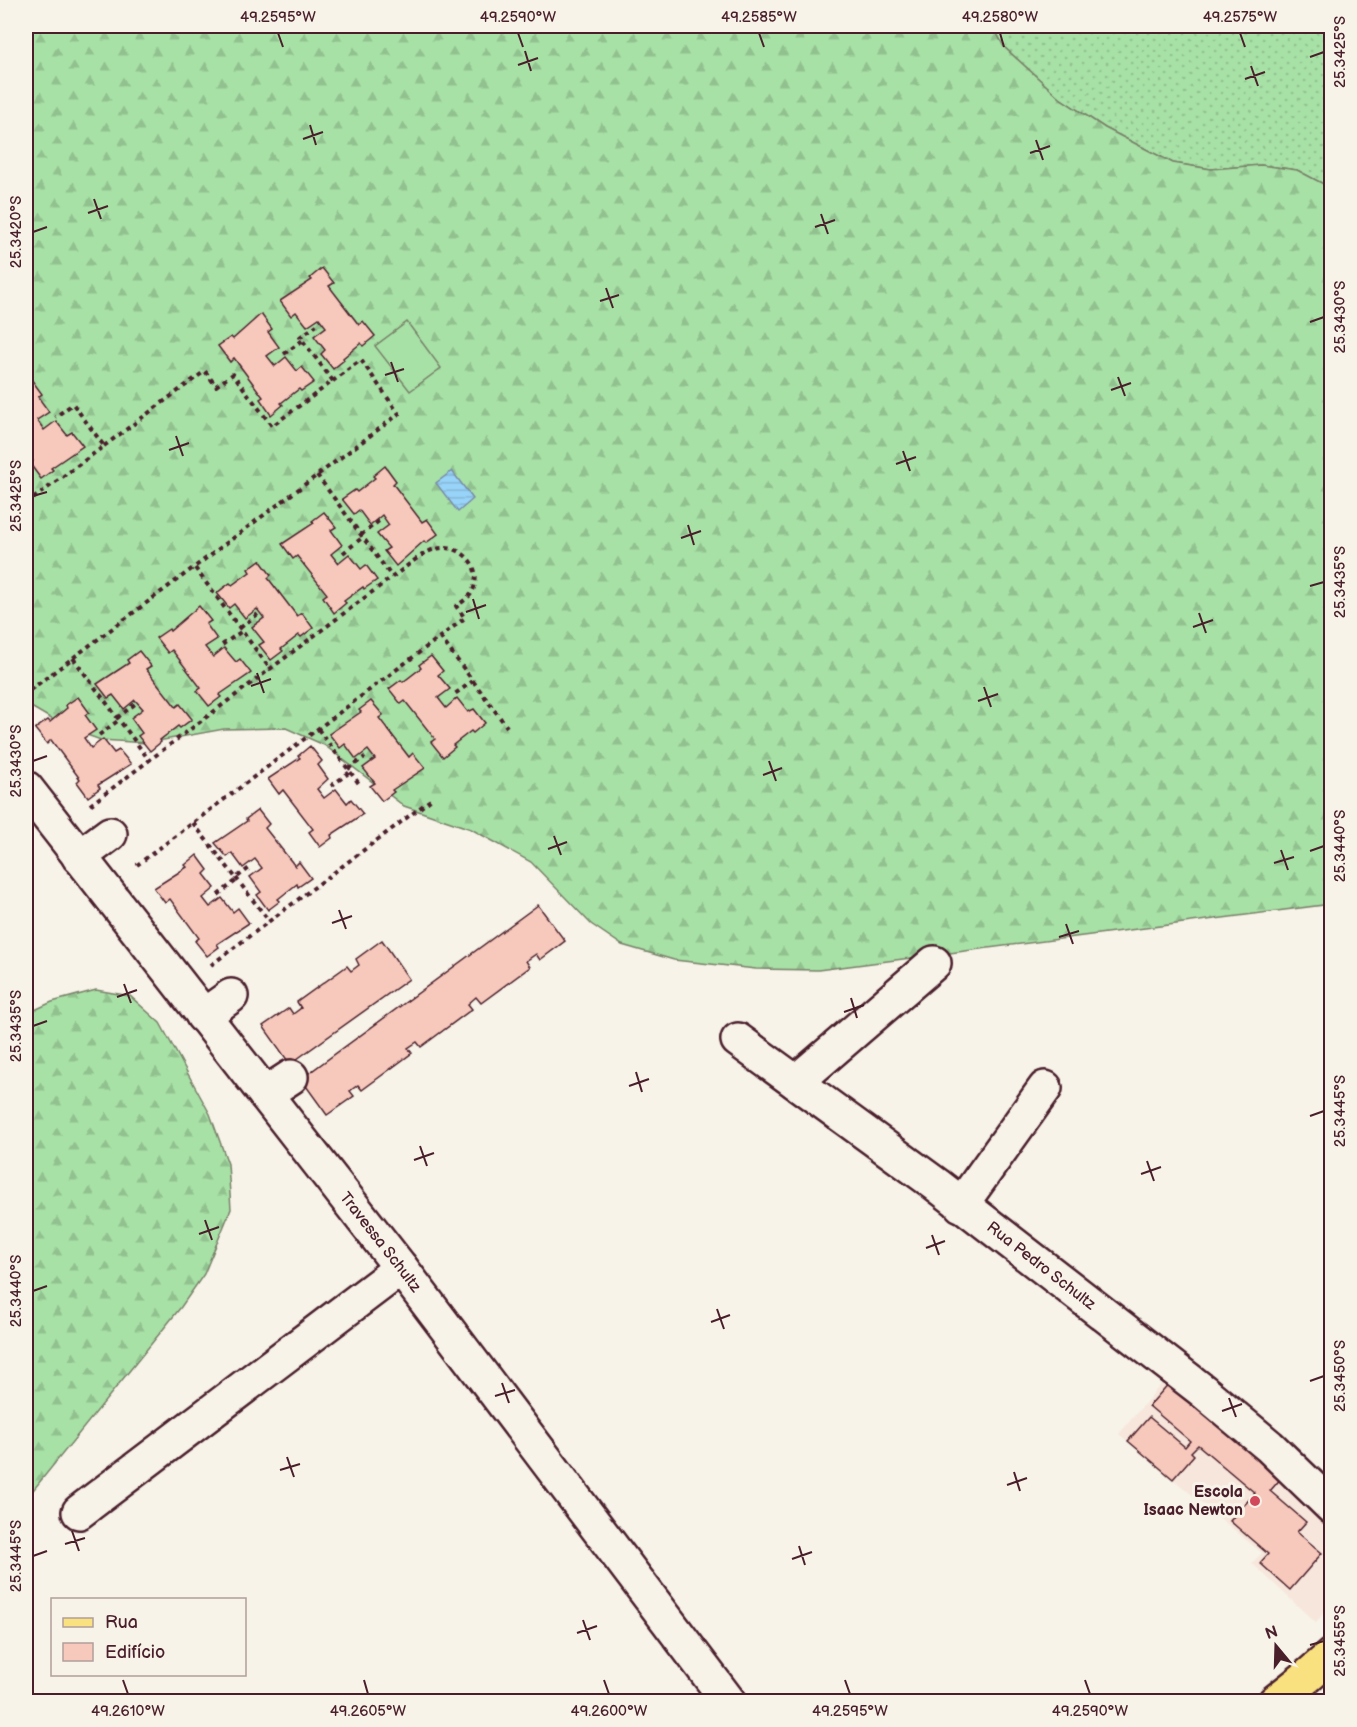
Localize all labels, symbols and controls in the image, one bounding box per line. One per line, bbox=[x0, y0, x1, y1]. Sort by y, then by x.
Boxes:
text: 49.2595°W bbox=[240, 8, 316, 27]
text: 49.2590°W bbox=[480, 8, 556, 27]
text: 49.2585°W bbox=[721, 8, 797, 27]
text: 49.2580°W bbox=[962, 8, 1038, 27]
text: 49.2575°W bbox=[1203, 8, 1278, 27]
text: 25.3425°S bbox=[1331, 16, 1350, 88]
text: 25.3420°S bbox=[7, 196, 26, 268]
text: 25.3430°S bbox=[1331, 281, 1350, 353]
text: 25.3425°S bbox=[7, 460, 26, 532]
text: 25.3435°S bbox=[1331, 546, 1350, 618]
text: 25.3430°S bbox=[7, 725, 26, 797]
text: 25.3440°S bbox=[1331, 810, 1350, 882]
text: 25.3435°S bbox=[7, 990, 26, 1062]
text: 25.3445°S bbox=[1331, 1075, 1350, 1147]
street label: Travessa Schultz bbox=[336, 1188, 425, 1296]
street label: Rua Pedro Schultz bbox=[983, 1218, 1100, 1314]
text: 25.3440°S bbox=[7, 1255, 26, 1327]
text: 25.3450°S bbox=[1331, 1340, 1350, 1412]
place label: Escola Isaac Newton bbox=[1143, 1483, 1243, 1520]
marker: Escola Isaac Newton bbox=[1248, 1494, 1262, 1508]
text: 25.3445°S bbox=[7, 1520, 26, 1592]
legend bbox=[51, 1598, 246, 1676]
text: 25.3455°S bbox=[1331, 1605, 1350, 1677]
text: Rua bbox=[105, 1612, 138, 1633]
north arrow bbox=[1246, 1616, 1306, 1676]
text: N bbox=[1263, 1622, 1280, 1644]
text: Edifício bbox=[105, 1642, 165, 1663]
text: 49.2610°W bbox=[91, 1702, 165, 1721]
text: 49.2605°W bbox=[330, 1702, 407, 1721]
text: 49.2600°W bbox=[571, 1702, 648, 1721]
text: 49.2595°W bbox=[812, 1702, 888, 1721]
text: 49.2590°W bbox=[1052, 1702, 1128, 1721]

